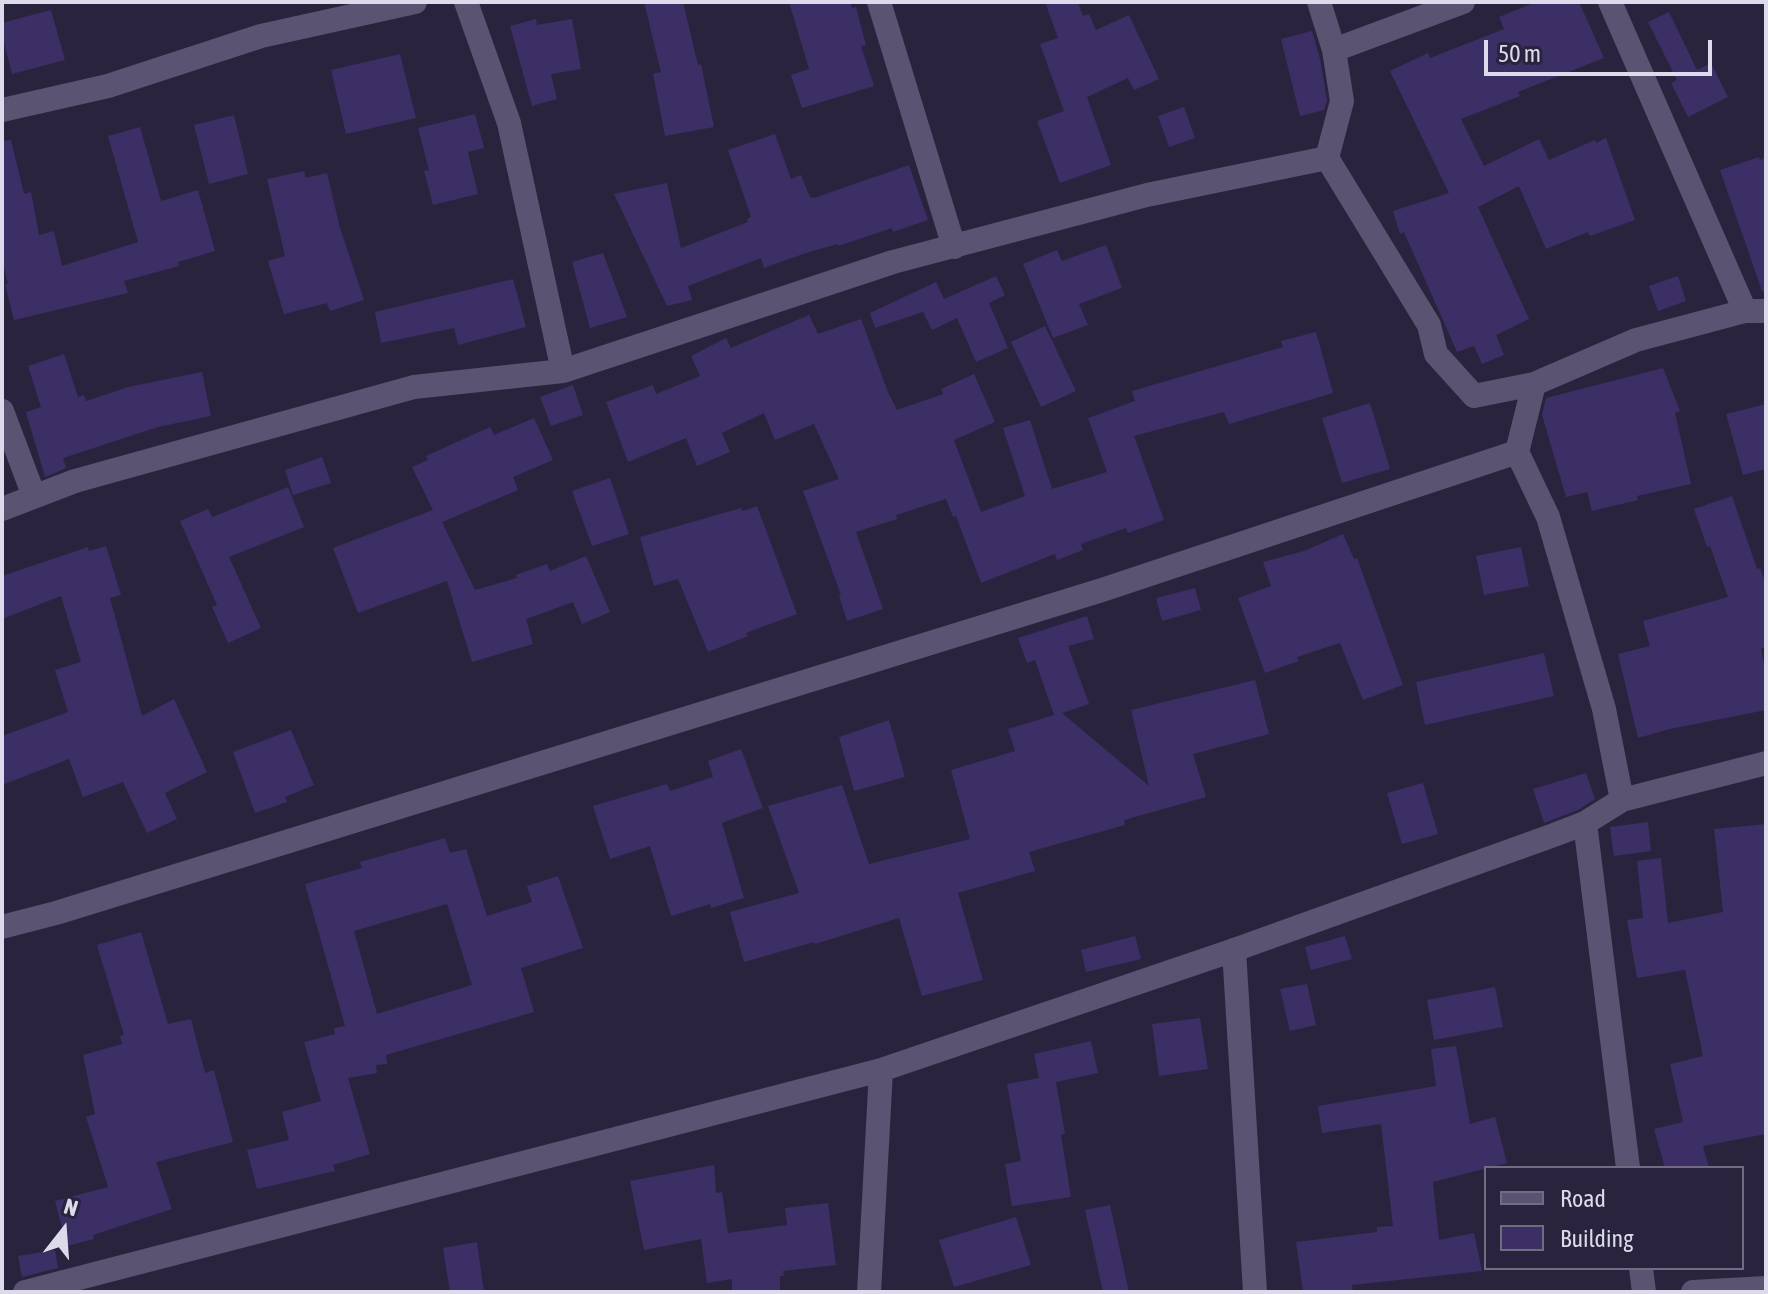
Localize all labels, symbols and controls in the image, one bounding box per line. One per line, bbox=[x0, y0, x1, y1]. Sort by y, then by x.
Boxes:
scale bar bbox=[1488, 24, 1716, 74]
text: 50 m bbox=[1498, 40, 1541, 67]
legend bbox=[1484, 1166, 1744, 1270]
text: Road bbox=[1560, 1185, 1606, 1212]
north arrow bbox=[24, 1190, 104, 1270]
text: N bbox=[61, 1193, 81, 1221]
text: Building bbox=[1560, 1225, 1633, 1252]

